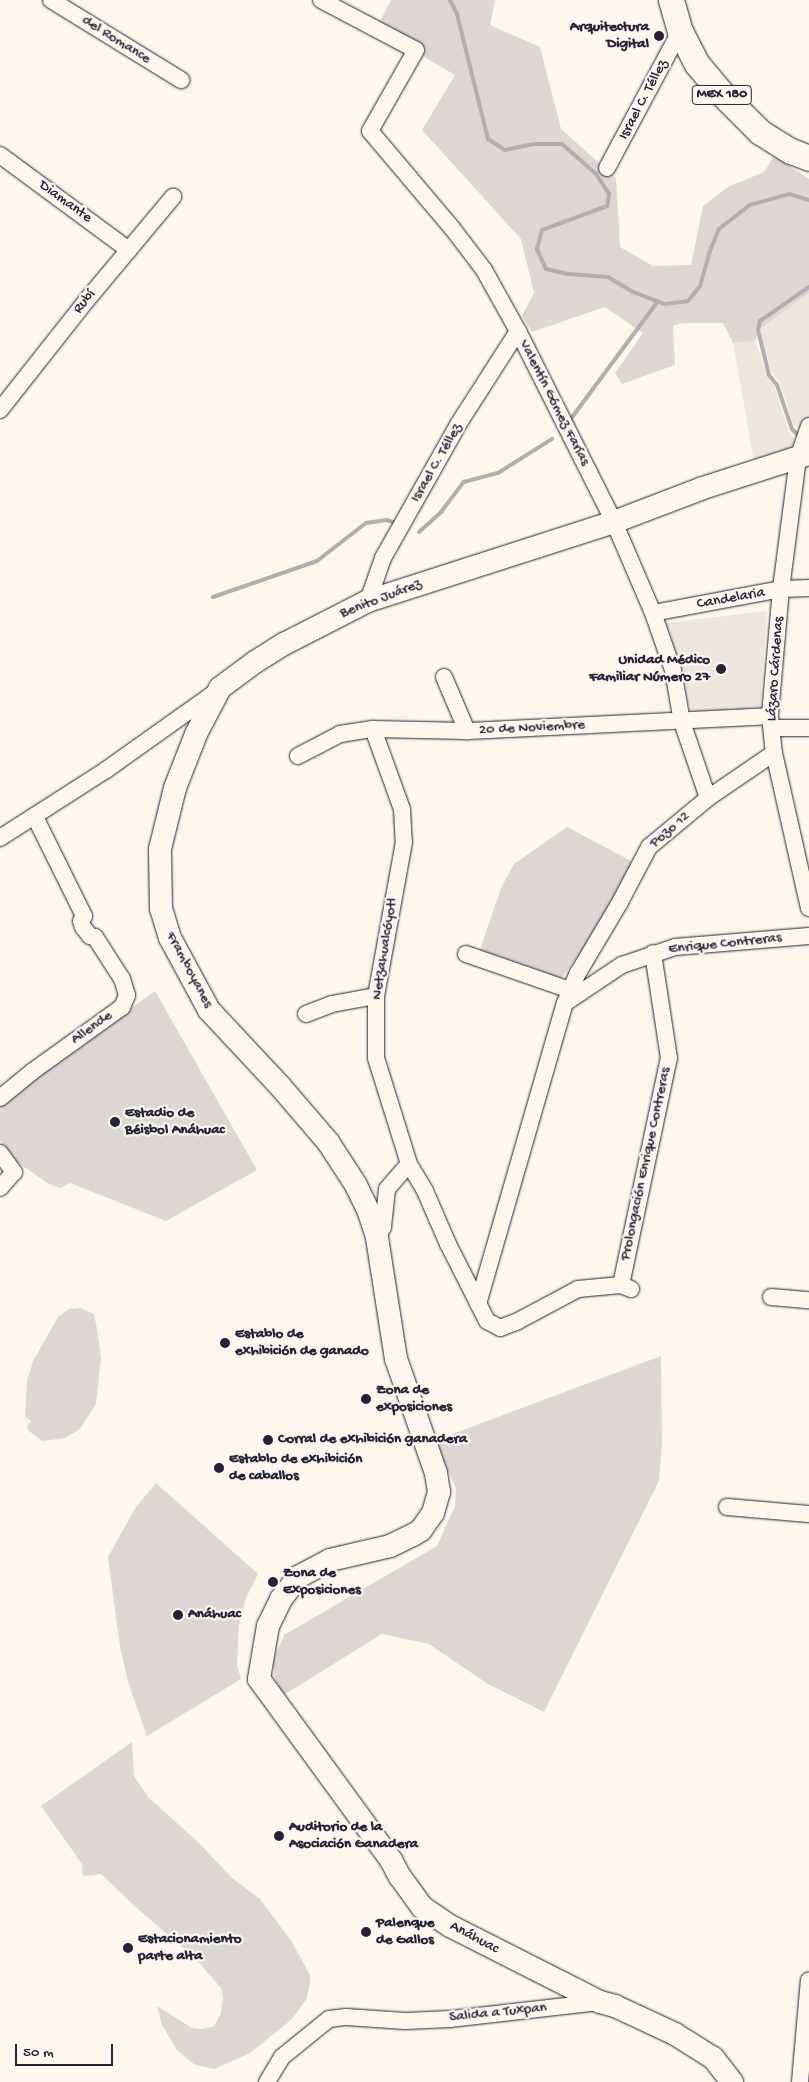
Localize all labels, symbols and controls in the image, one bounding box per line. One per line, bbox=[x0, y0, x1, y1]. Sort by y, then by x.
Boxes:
street label: del Romance bbox=[78, 12, 154, 68]
place label: Arquitectura Digital bbox=[570, 18, 649, 53]
marker: Arquitectura Digital bbox=[653, 30, 665, 42]
street label: Israel C. Téllez bbox=[615, 57, 673, 143]
road number: MEX 180 bbox=[691, 84, 753, 106]
street label: Diamante bbox=[35, 177, 95, 227]
street label: Rubí bbox=[70, 286, 100, 318]
street label: Valentín Gómez Farías bbox=[514, 337, 594, 469]
street label: Israel C. Téllez bbox=[407, 420, 467, 506]
street label: Benito Juárez bbox=[338, 575, 424, 623]
street label: Candelaria bbox=[696, 584, 766, 614]
street label: Lázaro Cárdenas bbox=[763, 616, 789, 722]
place label: Unidad Médico Familiar Número 27 bbox=[589, 651, 710, 686]
marker: Unidad Médico Familiar Número 27 bbox=[714, 662, 728, 676]
street label: 20 de Noviembre bbox=[478, 716, 586, 740]
street label: Pozo 12 bbox=[646, 808, 694, 852]
street label: Netzahualcóyotl bbox=[368, 897, 402, 1001]
street label: Framboyanes bbox=[161, 929, 217, 1011]
street label: Enrique Contreras bbox=[668, 929, 782, 959]
street label: Allende bbox=[68, 1007, 116, 1049]
street label: Prolongación Enrique Contreras bbox=[617, 1066, 675, 1262]
place label: Estadio de Béisbol Anáhuac bbox=[125, 1104, 225, 1139]
marker: Estadio de Béisbol Anáhuac bbox=[109, 1116, 121, 1128]
place label: Establo de exhibición de ganado bbox=[235, 1325, 369, 1360]
marker: Establo de exhibición de ganado bbox=[219, 1337, 231, 1349]
place label: Zona de exposiciones bbox=[376, 1381, 452, 1416]
marker: Zona de exposiciones bbox=[360, 1393, 372, 1405]
place label: Corral de exhibición ganadera bbox=[278, 1431, 467, 1449]
marker: Corral de exhibición ganadera bbox=[262, 1434, 274, 1446]
place label: Establo de exhibición de caballos bbox=[229, 1450, 362, 1485]
marker: Establo de exhibición de caballos bbox=[213, 1462, 225, 1474]
place label: Zona de Exposiciones bbox=[283, 1564, 361, 1599]
marker: Zona de Exposiciones bbox=[267, 1576, 279, 1588]
place label: Anáhuac bbox=[188, 1606, 241, 1624]
marker: Anáhuac bbox=[172, 1609, 184, 1621]
place label: Auditorio de la Asociación Ganadera bbox=[289, 1818, 418, 1853]
marker: Auditorio de la Asociación Ganadera bbox=[273, 1830, 285, 1842]
place label: Palenque de Gallos bbox=[376, 1914, 435, 1949]
street label: Anáhuac bbox=[446, 1918, 502, 1958]
marker: Palenque de Gallos bbox=[360, 1926, 372, 1938]
place label: Estacionamiento parte alta bbox=[138, 1930, 242, 1965]
marker: Estacionamiento parte alta bbox=[122, 1942, 134, 1954]
street label: Salida a Tuxpan bbox=[448, 1999, 548, 2027]
scale bar bbox=[18, 2034, 115, 2066]
text: 50 m bbox=[23, 2044, 54, 2062]

